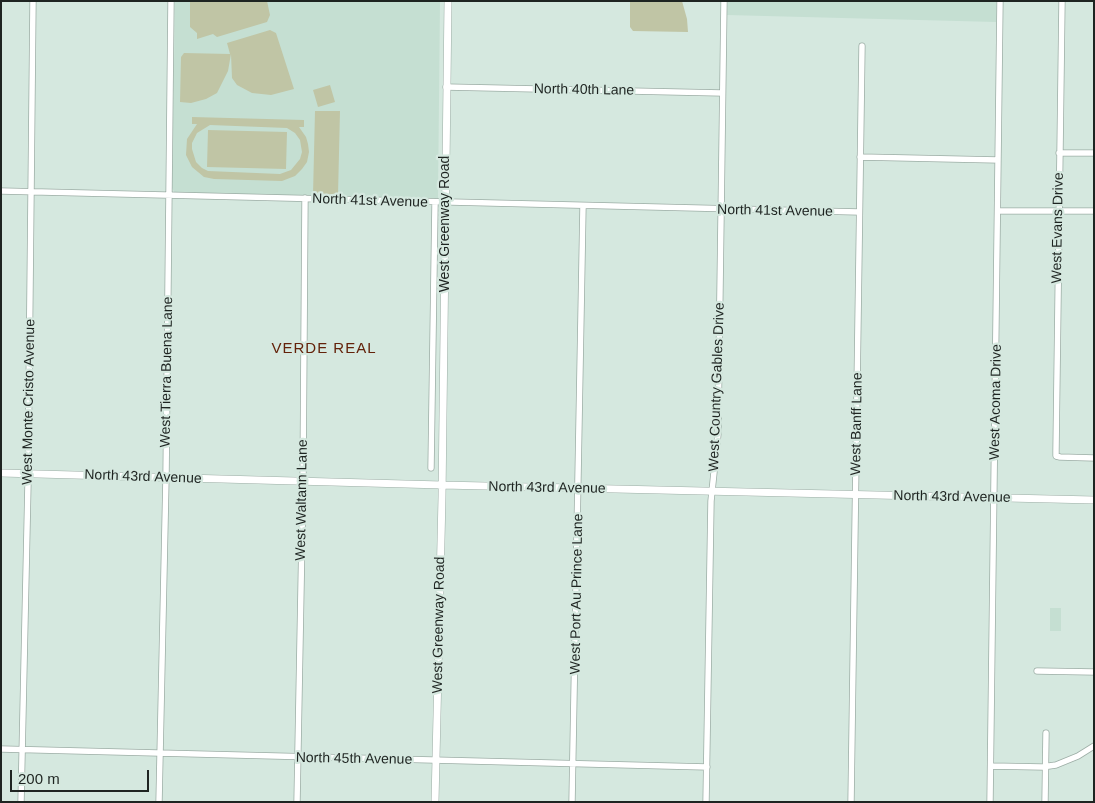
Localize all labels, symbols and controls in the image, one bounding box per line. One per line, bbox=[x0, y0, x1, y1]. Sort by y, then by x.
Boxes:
street label: North 40th Lane bbox=[534, 81, 634, 99]
street label: West Greenway Road bbox=[437, 156, 453, 292]
street label: West Evans Drive bbox=[1049, 172, 1067, 284]
street label: North 41st Avenue bbox=[312, 191, 428, 211]
street label: North 41st Avenue bbox=[717, 202, 833, 220]
street label: West Tierra Buena Lane bbox=[157, 296, 177, 448]
street label: West Country Gables Drive bbox=[706, 302, 728, 472]
street label: West Monte Cristo Avenue bbox=[19, 319, 39, 485]
district label: VERDE REAL bbox=[270, 340, 378, 358]
street label: West Acoma Drive bbox=[987, 344, 1005, 460]
street label: West Banff Lane bbox=[848, 372, 866, 476]
street label: West Waltann Lane bbox=[293, 439, 311, 561]
street label: North 43rd Avenue bbox=[84, 467, 202, 487]
street label: North 43rd Avenue bbox=[488, 479, 606, 497]
street label: North 43rd Avenue bbox=[893, 488, 1011, 506]
street label: West Port Au Prince Lane bbox=[567, 513, 587, 675]
street label: West Greenway Road bbox=[429, 557, 449, 693]
street label: North 45th Avenue bbox=[296, 750, 412, 768]
scale bar bbox=[12, 760, 151, 792]
text: 200 m bbox=[18, 770, 60, 787]

